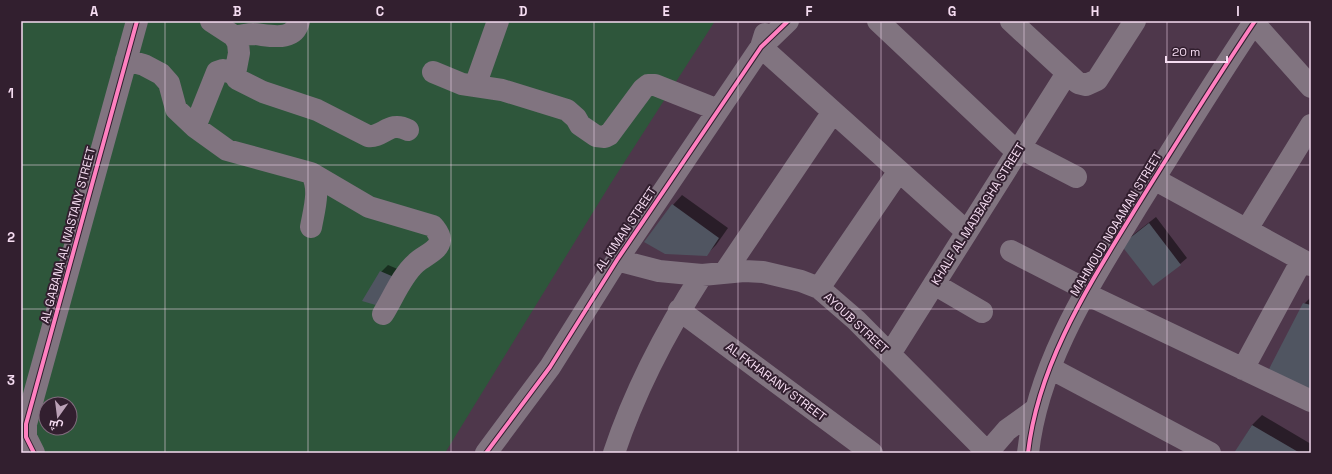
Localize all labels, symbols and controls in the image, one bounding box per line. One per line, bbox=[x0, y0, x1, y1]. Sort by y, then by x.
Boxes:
text: A bbox=[90, 3, 99, 20]
text: B bbox=[233, 3, 242, 20]
text: C bbox=[376, 3, 384, 20]
text: D bbox=[519, 3, 528, 20]
text: E bbox=[662, 3, 670, 20]
text: F bbox=[806, 3, 813, 20]
text: G bbox=[948, 3, 956, 20]
text: H bbox=[1091, 3, 1099, 20]
text: I bbox=[1236, 3, 1240, 20]
scale bar bbox=[1166, 38, 1227, 64]
text: 20 m bbox=[1172, 44, 1200, 60]
text: 1 bbox=[8, 85, 14, 102]
street label: KHALF AL MADBAGHA STREET bbox=[928, 140, 1028, 288]
street label: AL GABANA AL WASTANY STREET bbox=[37, 145, 99, 325]
street label: MAHMOUD NOAAMAN STREET bbox=[1067, 149, 1165, 299]
street label: AL KIMAN STREET bbox=[592, 184, 660, 274]
text: 2 bbox=[7, 229, 15, 246]
street label: AYOUB STREET bbox=[820, 289, 892, 357]
street label: AL FKHARANY STREET bbox=[723, 339, 829, 425]
text: 3 bbox=[7, 372, 15, 389]
north arrow bbox=[38, 396, 78, 436]
text: ش bbox=[47, 417, 64, 434]

